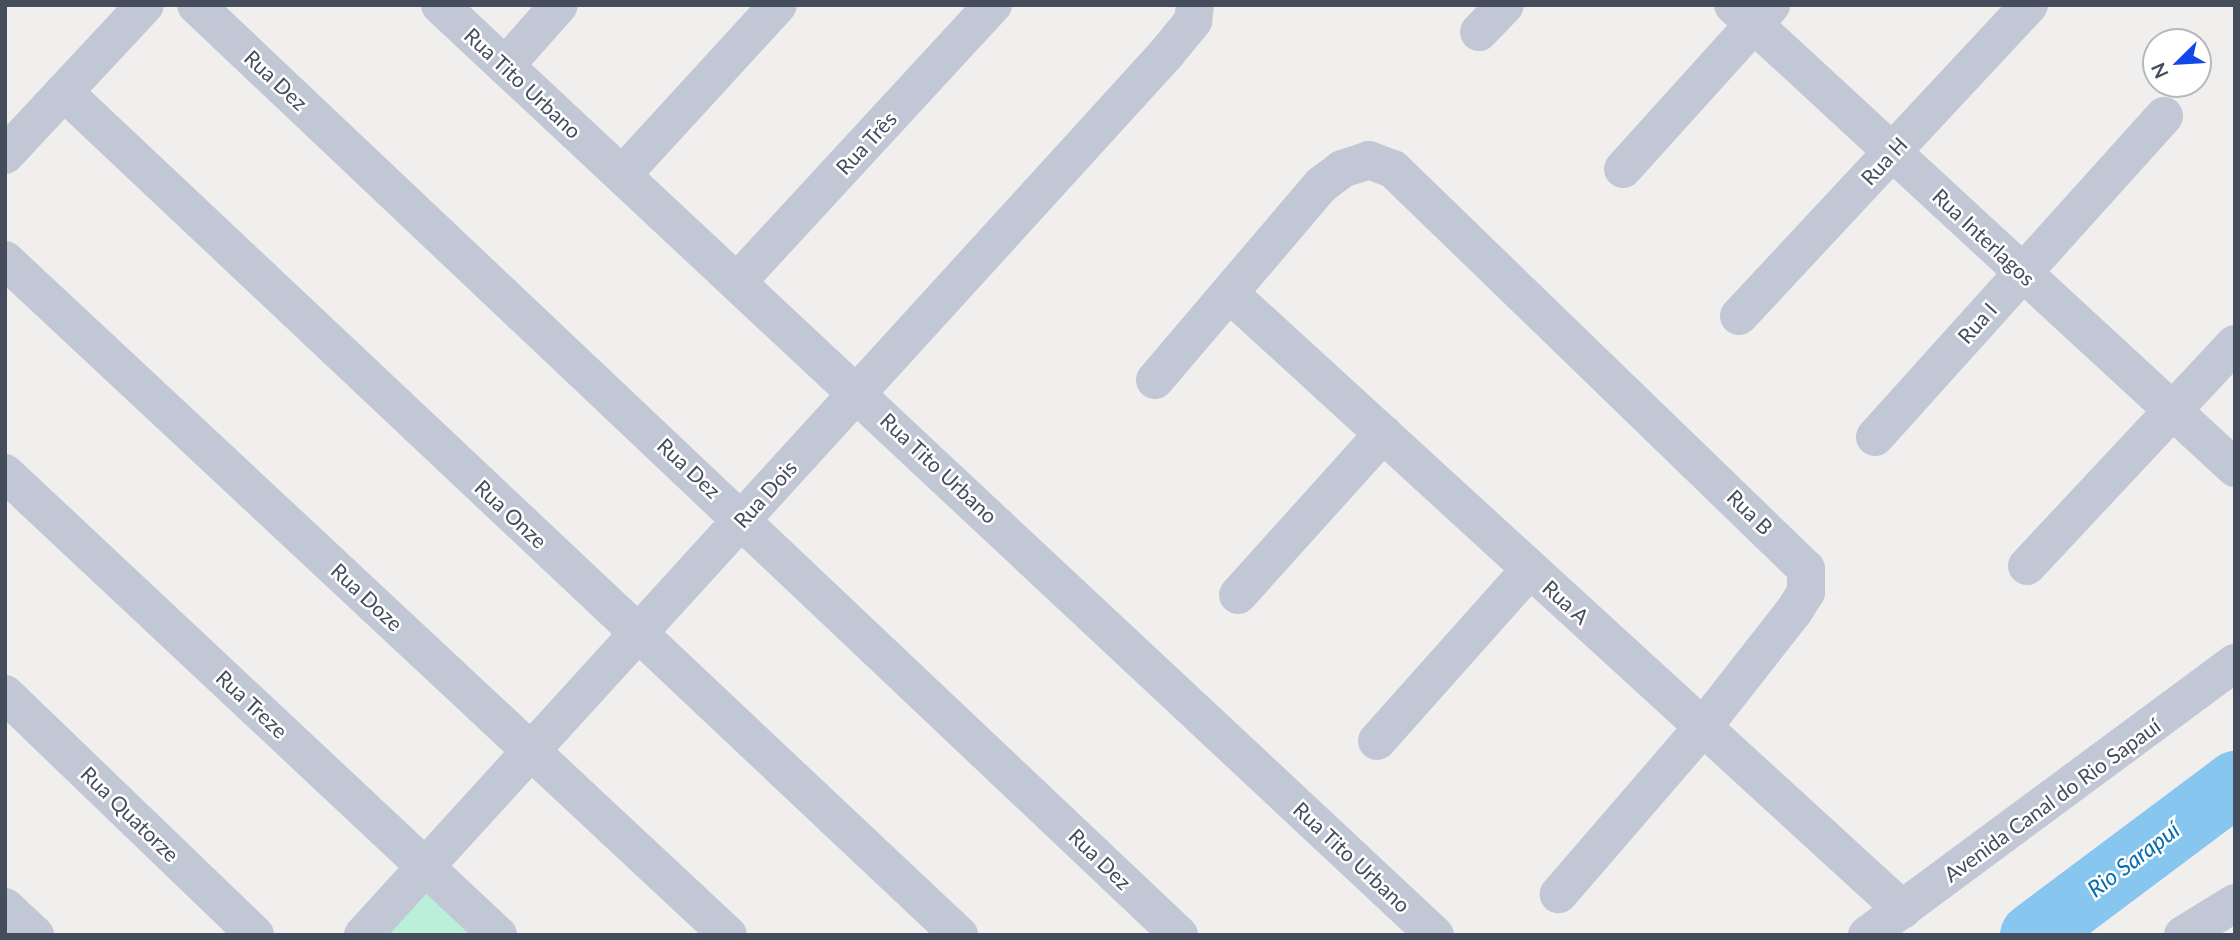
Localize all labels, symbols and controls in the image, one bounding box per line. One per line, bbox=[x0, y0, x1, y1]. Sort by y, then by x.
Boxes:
street label: Rua Tito Urbano bbox=[459, 22, 587, 144]
north arrow bbox=[2142, 28, 2212, 98]
street label: Rua Dez bbox=[239, 45, 313, 115]
text: N bbox=[2146, 60, 2173, 82]
street label: Rua Três bbox=[830, 106, 902, 180]
street label: Rua H bbox=[1856, 132, 1912, 190]
street label: Rua Interlagos bbox=[1928, 183, 2040, 291]
street label: Rua I bbox=[1952, 297, 2002, 349]
street label: Rua Tito Urbano bbox=[875, 407, 1003, 529]
street label: Rua Dez bbox=[652, 433, 726, 503]
street label: Rua Dois bbox=[728, 455, 802, 533]
street label: Rua Onze bbox=[470, 474, 552, 554]
street label: Rua B bbox=[1722, 484, 1778, 540]
street label: Rua Doze bbox=[326, 558, 408, 636]
street label: Rua A bbox=[1537, 574, 1595, 630]
street label: Rua Treze bbox=[211, 664, 293, 744]
street label: Avenida Canal do Rio Sapauí bbox=[1939, 713, 2165, 887]
street label: Rua Quatorze bbox=[76, 761, 184, 867]
street label: Rua Tito Urbano bbox=[1288, 796, 1416, 918]
water label: Rio Sarapuí bbox=[2082, 816, 2184, 902]
street label: Rua Dez bbox=[1064, 823, 1136, 895]

